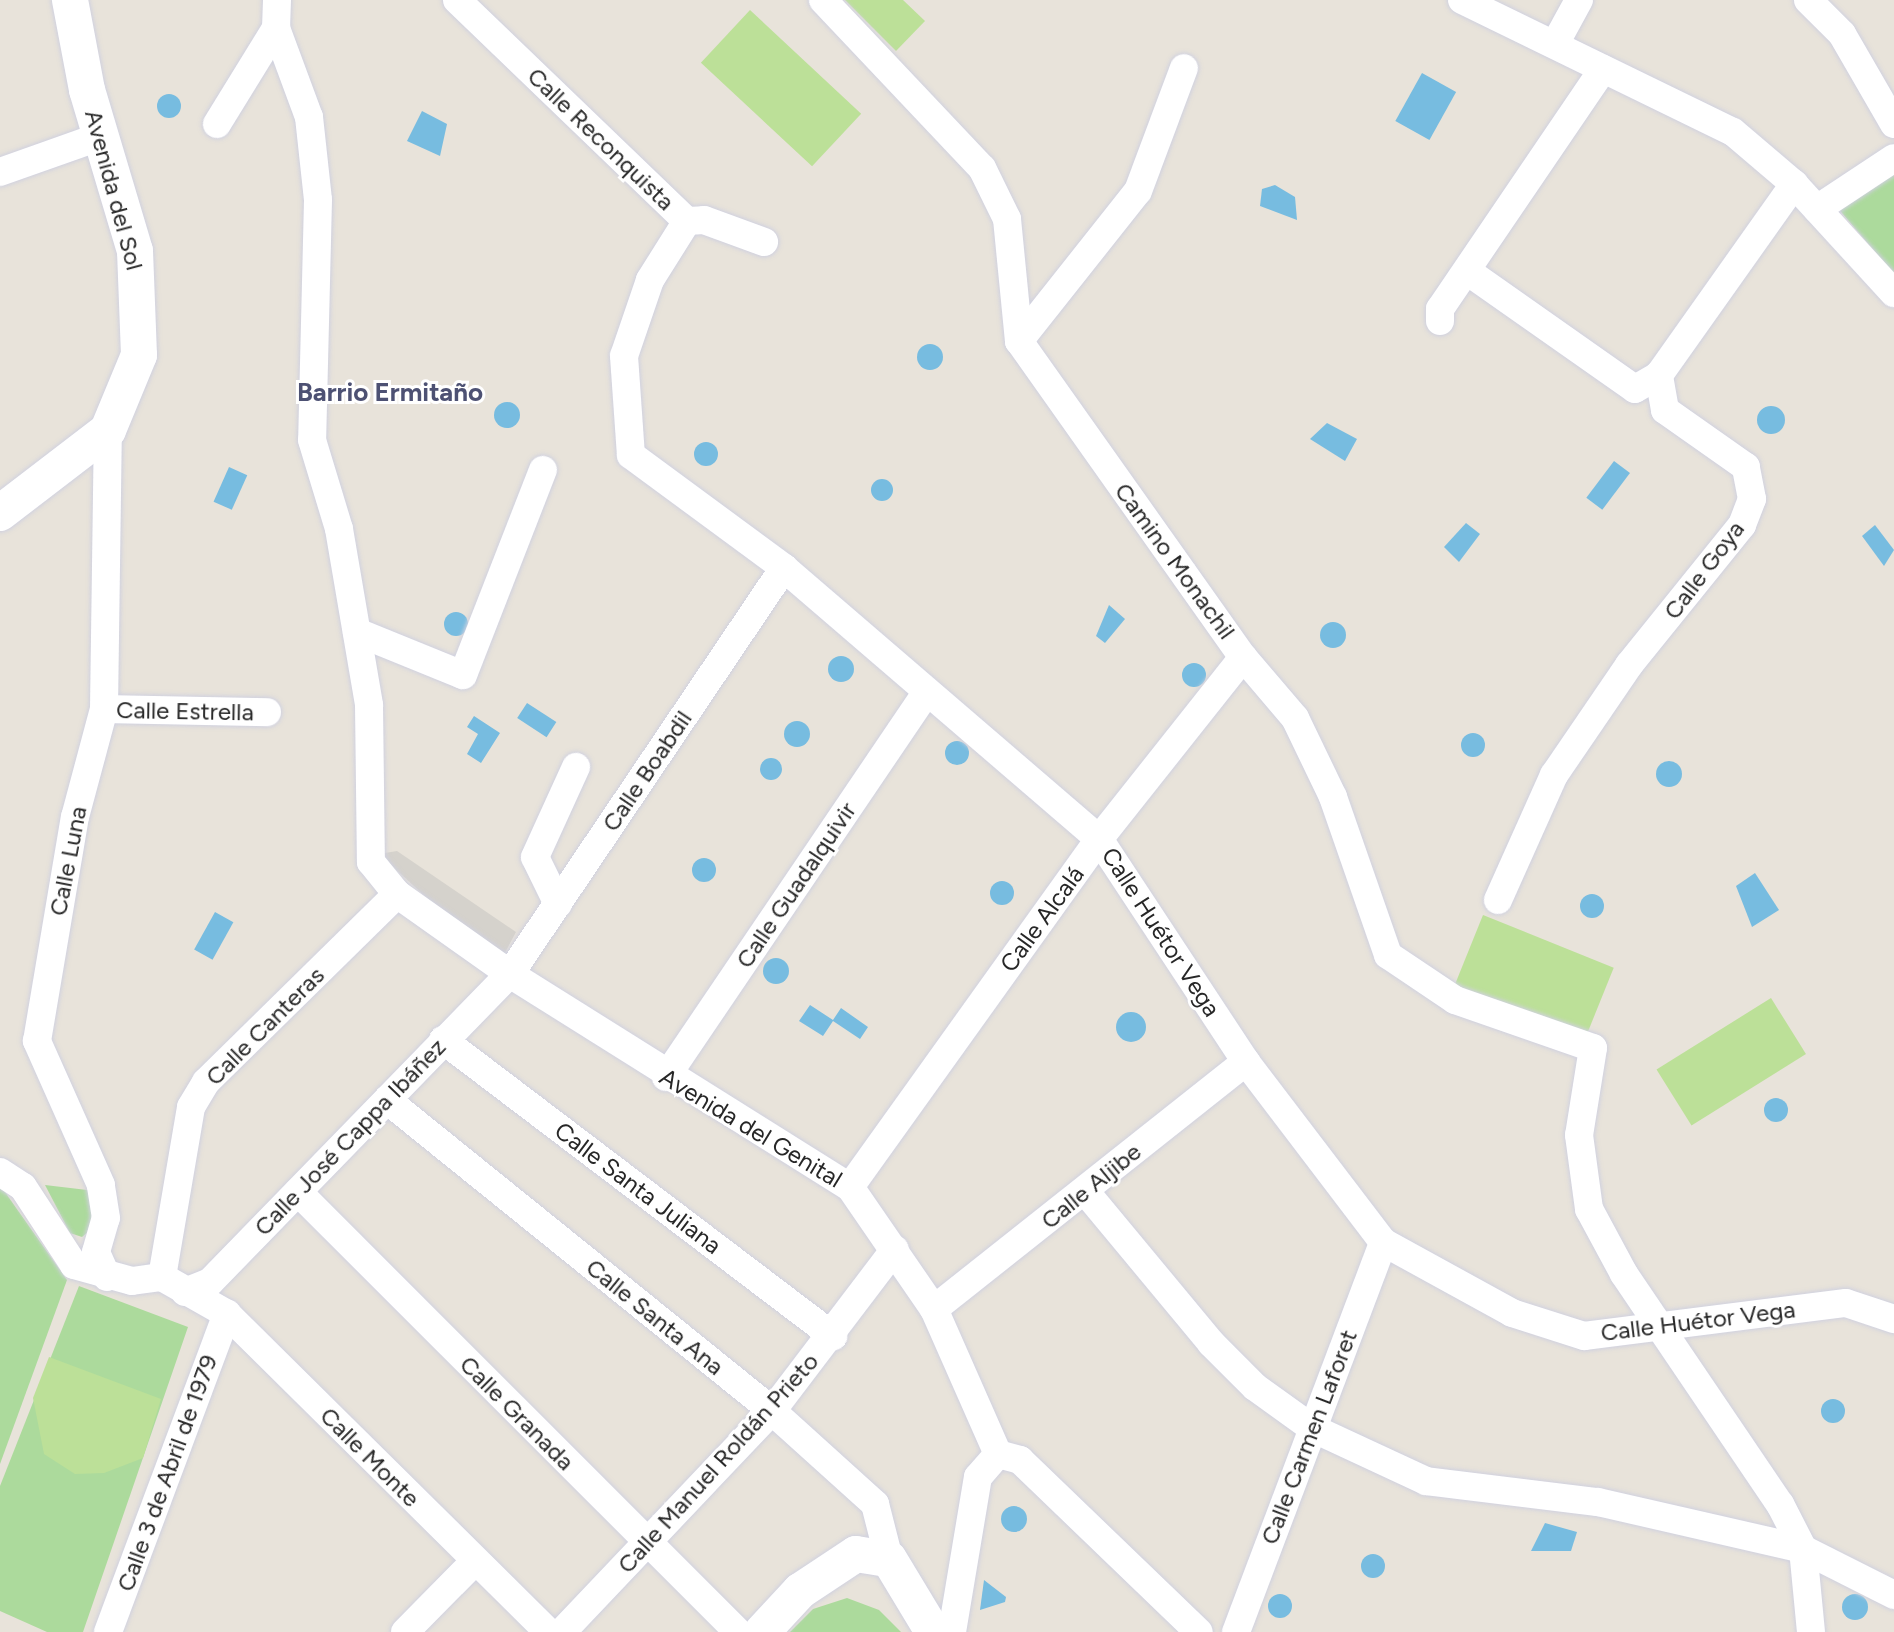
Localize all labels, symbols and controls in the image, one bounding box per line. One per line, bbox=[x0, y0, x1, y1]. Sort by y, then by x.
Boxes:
street label: Calle Reconquista bbox=[522, 62, 680, 216]
street label: Avenida del Sol bbox=[79, 107, 149, 273]
district label: Barrio Ermitaño bbox=[297, 377, 483, 409]
street label: Camino Monachil bbox=[1109, 477, 1241, 645]
street label: Calle Goya bbox=[1658, 515, 1750, 625]
street label: Calle Estrella bbox=[116, 695, 254, 727]
street label: Calle Boabdil bbox=[596, 705, 698, 837]
street label: Calle Guadalquivir bbox=[730, 797, 862, 973]
street label: Calle Luna bbox=[43, 804, 93, 918]
street label: Calle Huétor Vega bbox=[1096, 842, 1226, 1022]
street label: Calle Alcalá bbox=[994, 861, 1090, 977]
street label: Calle Canteras bbox=[200, 961, 330, 1091]
street label: Calle José Cappa Ibáñez bbox=[248, 1032, 452, 1242]
street label: Avenida del Genital bbox=[655, 1062, 847, 1194]
street label: Calle Santa Juliana bbox=[549, 1116, 727, 1260]
street label: Calle Aljibe bbox=[1035, 1137, 1147, 1235]
street label: Calle Santa Ana bbox=[580, 1253, 730, 1381]
street label: Calle Huétor Vega bbox=[1599, 1295, 1797, 1347]
street label: Calle Carmen Laforet bbox=[1255, 1326, 1363, 1548]
street label: Calle Manuel Roldán Prieto bbox=[612, 1347, 824, 1579]
street label: Calle Granada bbox=[454, 1350, 580, 1476]
street label: Calle 3 de Abril de 1979 bbox=[111, 1351, 223, 1595]
street label: Calle Monte bbox=[314, 1401, 426, 1513]

